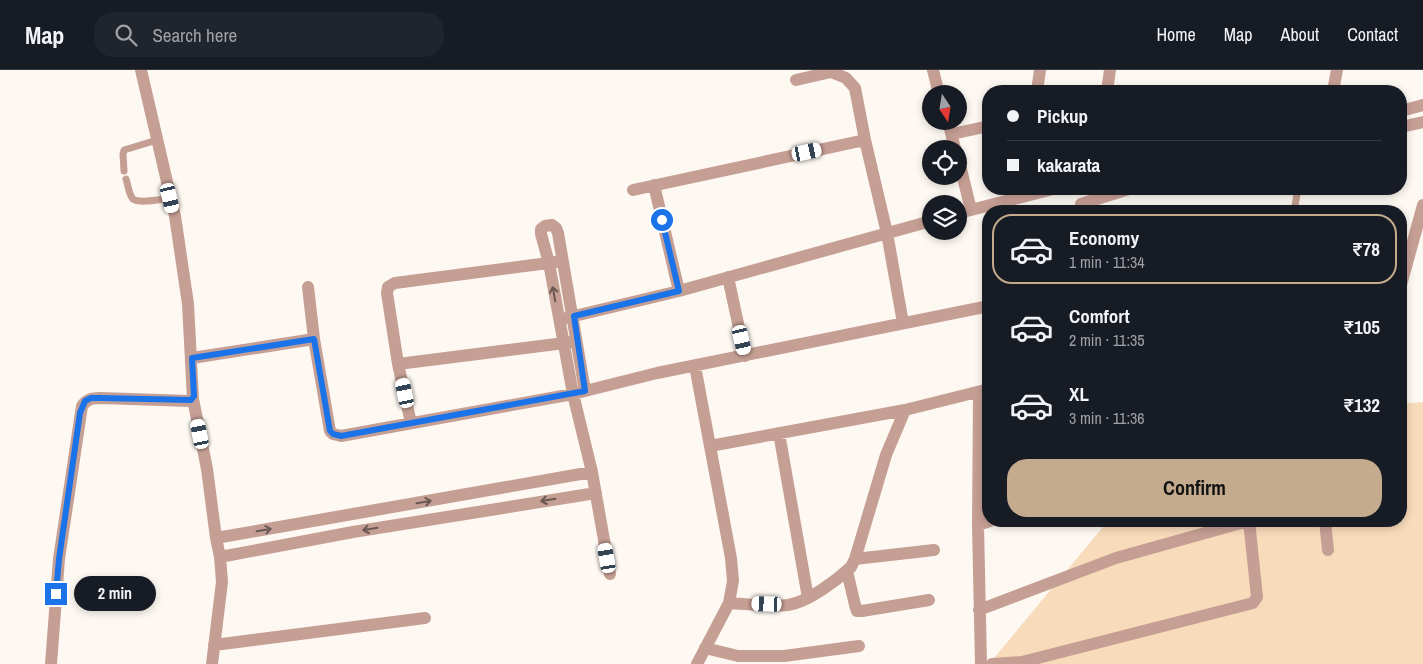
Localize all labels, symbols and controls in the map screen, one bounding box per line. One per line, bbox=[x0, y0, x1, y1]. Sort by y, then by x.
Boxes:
search box bbox=[94, 12, 444, 57]
text: Map bbox=[25, 19, 64, 51]
icon: search bbox=[112, 21, 140, 49]
text: Search here bbox=[152, 22, 237, 48]
text: Home bbox=[1156, 22, 1196, 47]
text: Map bbox=[1224, 22, 1253, 47]
text: About bbox=[1281, 22, 1319, 47]
text: Contact bbox=[1347, 22, 1398, 47]
north arrow bbox=[922, 85, 968, 130]
map controls bbox=[922, 85, 967, 240]
text: Pickup bbox=[1037, 103, 1088, 129]
button: locate bbox=[922, 140, 967, 185]
car bbox=[790, 142, 823, 162]
text: kakarata bbox=[1037, 152, 1100, 178]
car bbox=[159, 182, 180, 214]
button: layers bbox=[922, 195, 967, 240]
route start bbox=[651, 209, 673, 231]
text: Economy bbox=[1069, 225, 1139, 251]
icon: car bbox=[1009, 227, 1054, 272]
text: ₹78 bbox=[1352, 236, 1380, 262]
text: 1 min · 11:34 bbox=[1069, 251, 1145, 273]
one-way arrow bbox=[549, 286, 559, 302]
text: Comfort bbox=[1069, 303, 1130, 329]
icon: car bbox=[1009, 305, 1054, 350]
text: ₹105 bbox=[1343, 314, 1380, 340]
car bbox=[731, 324, 752, 356]
text: 2 min · 11:35 bbox=[1069, 329, 1145, 351]
car bbox=[394, 377, 415, 409]
text: XL bbox=[1069, 381, 1089, 407]
icon: car bbox=[1009, 383, 1054, 428]
text: ₹132 bbox=[1343, 392, 1380, 418]
text: 3 min · 11:36 bbox=[1069, 407, 1145, 429]
car bbox=[189, 418, 210, 450]
button: Confirm bbox=[1007, 459, 1382, 517]
one-way arrow bbox=[416, 496, 432, 506]
one-way arrow bbox=[540, 496, 556, 506]
one-way arrow bbox=[256, 524, 272, 534]
one-way arrow bbox=[362, 525, 378, 535]
car bbox=[597, 542, 616, 574]
callout: 2 min bbox=[74, 576, 156, 612]
text: 2 min bbox=[98, 582, 132, 604]
route end bbox=[45, 583, 67, 605]
car bbox=[751, 596, 782, 612]

